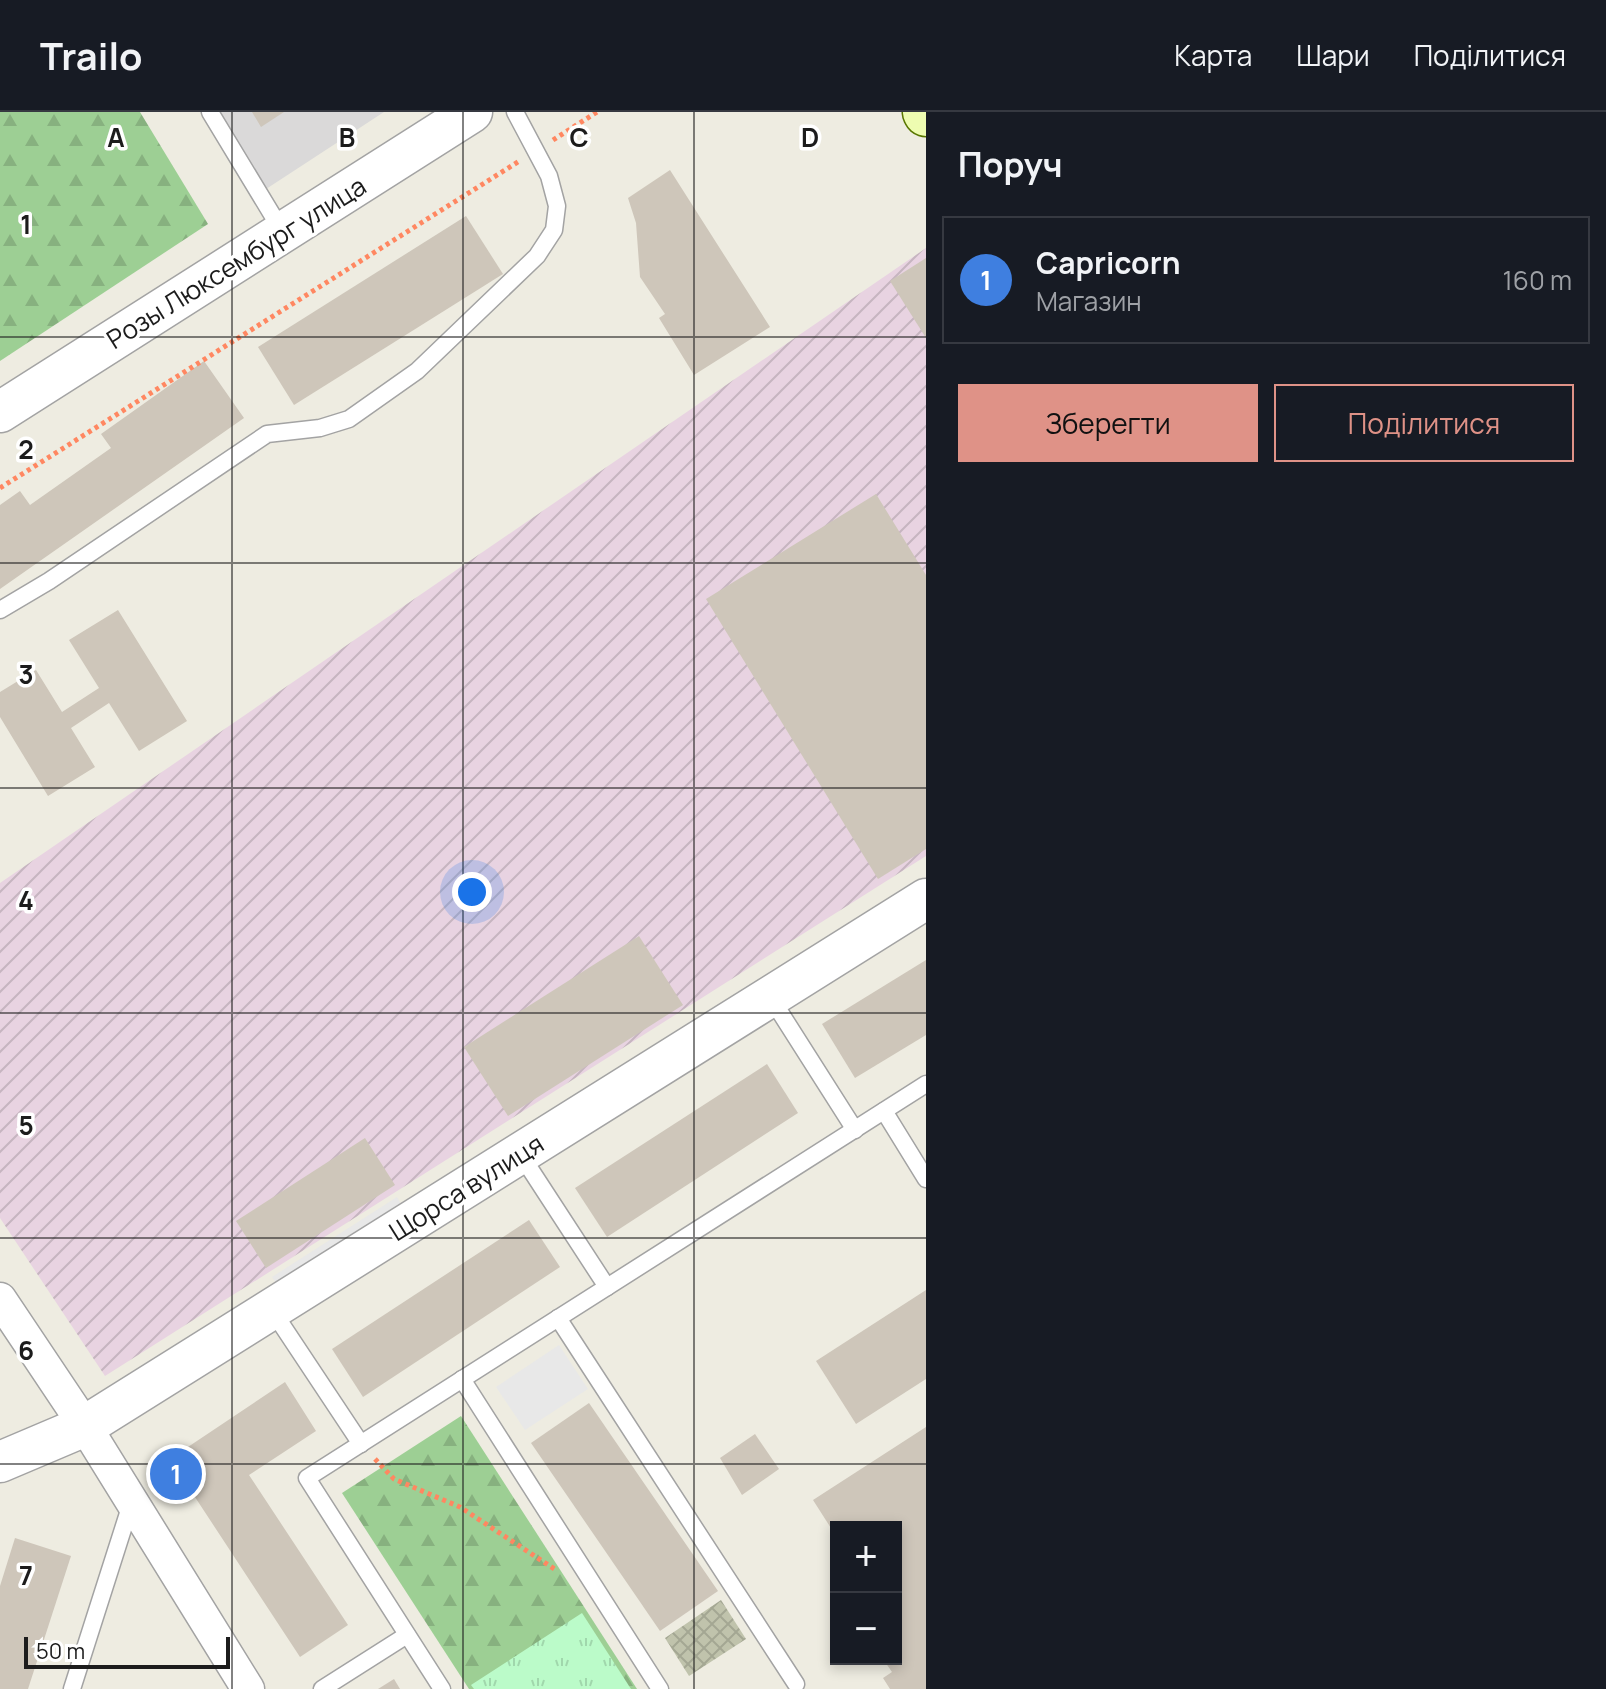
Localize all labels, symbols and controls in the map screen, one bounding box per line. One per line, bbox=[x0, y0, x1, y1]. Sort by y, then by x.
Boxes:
text: Trailo bbox=[40, 29, 143, 81]
text: Карта bbox=[1174, 36, 1252, 74]
text: Шари bbox=[1296, 36, 1370, 74]
text: Поділитися bbox=[1414, 36, 1566, 74]
text: A bbox=[107, 119, 125, 155]
text: B bbox=[339, 119, 355, 155]
text: C bbox=[569, 119, 589, 155]
text: D bbox=[801, 119, 819, 155]
text: Поруч bbox=[958, 141, 1062, 187]
street label: Розы Люксембург улица bbox=[99, 167, 373, 357]
text: 1 bbox=[20, 206, 32, 242]
text: Capricorn bbox=[1036, 242, 1180, 283]
text: 1 bbox=[980, 262, 992, 298]
text: 160 m bbox=[1503, 262, 1572, 298]
text: Магазин bbox=[1036, 283, 1142, 319]
button: Зберегти bbox=[958, 384, 1258, 462]
button: Поділитися bbox=[1274, 384, 1574, 462]
text: 2 bbox=[18, 431, 34, 467]
text: 3 bbox=[18, 656, 34, 692]
your location bbox=[452, 872, 492, 912]
text: 4 bbox=[18, 882, 34, 918]
text: 5 bbox=[18, 1107, 34, 1143]
street label: Щорса вулиця bbox=[382, 1125, 550, 1249]
text: 6 bbox=[18, 1332, 34, 1368]
pin: 1 bbox=[150, 1444, 202, 1504]
map controls bbox=[830, 1521, 902, 1665]
button: + bbox=[830, 1521, 902, 1593]
text: 7 bbox=[19, 1557, 33, 1593]
button: − bbox=[830, 1593, 902, 1665]
scale bar bbox=[24, 1633, 230, 1669]
text: 50 m bbox=[36, 1636, 85, 1666]

